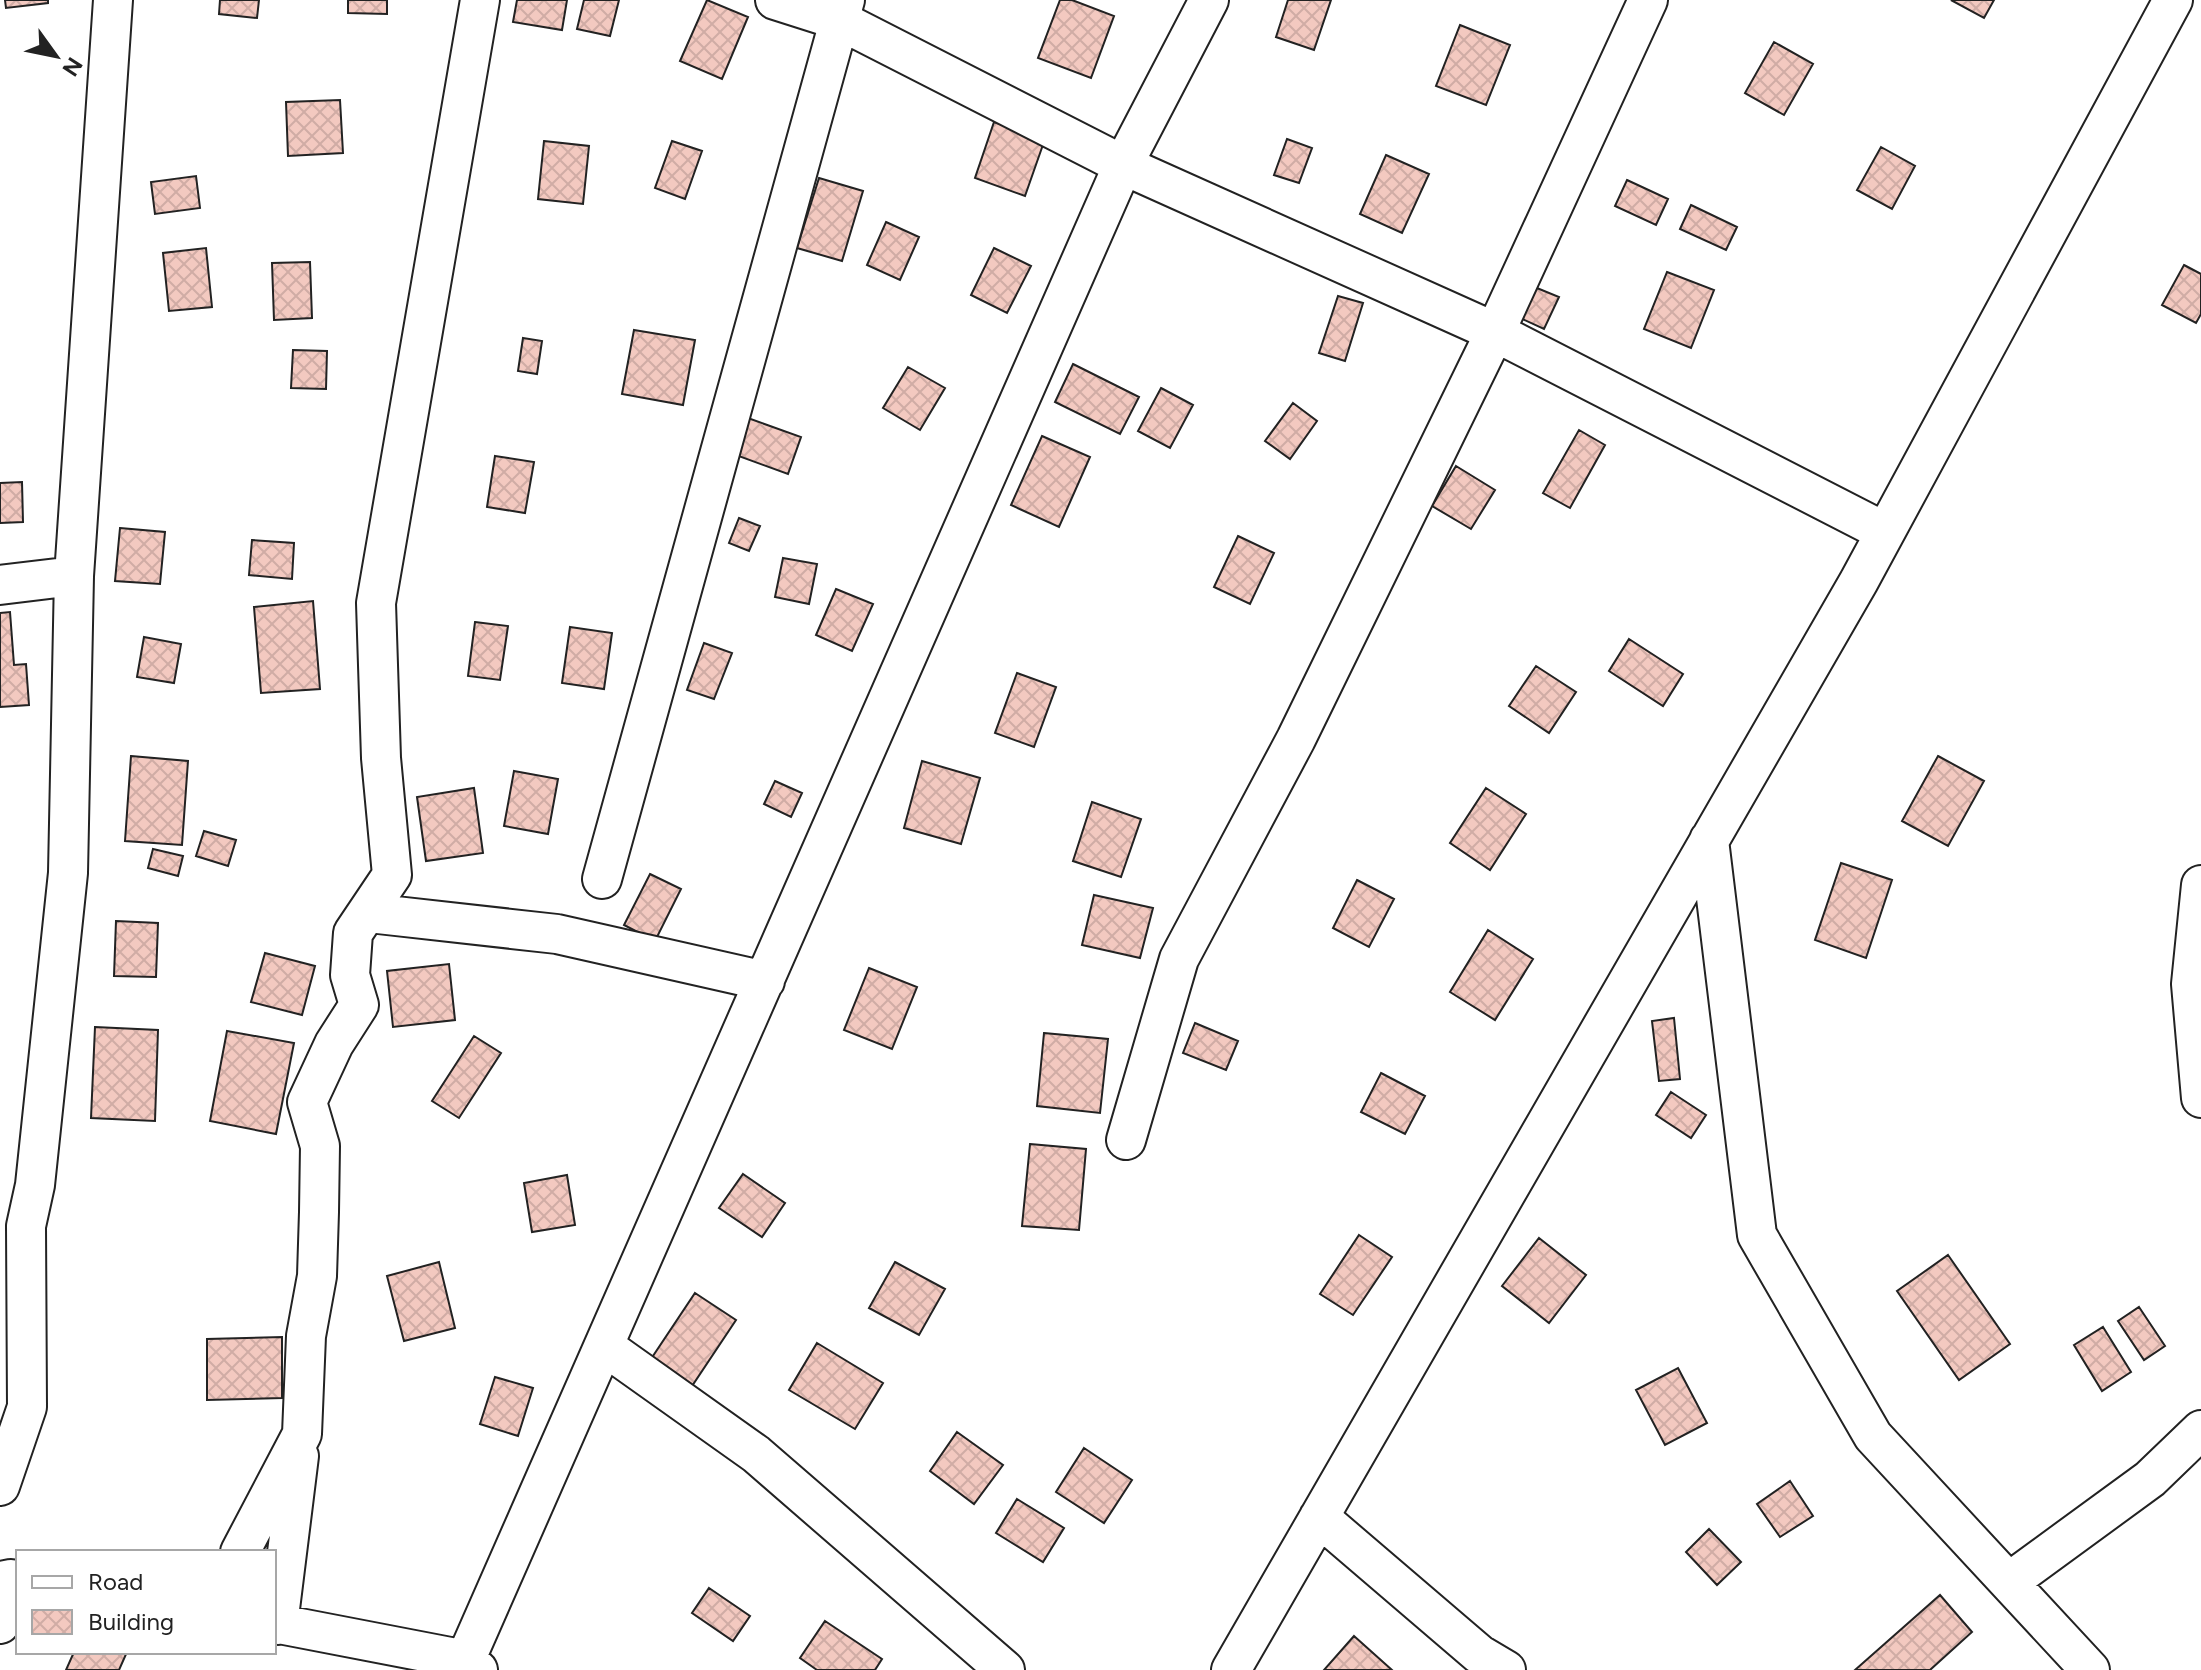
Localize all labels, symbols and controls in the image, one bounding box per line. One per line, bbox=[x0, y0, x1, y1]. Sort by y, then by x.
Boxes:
north arrow bbox=[16, 16, 96, 96]
text: N bbox=[56, 52, 88, 81]
legend bbox=[16, 1550, 276, 1654]
text: Road bbox=[88, 1567, 143, 1596]
text: Building bbox=[88, 1607, 174, 1636]

